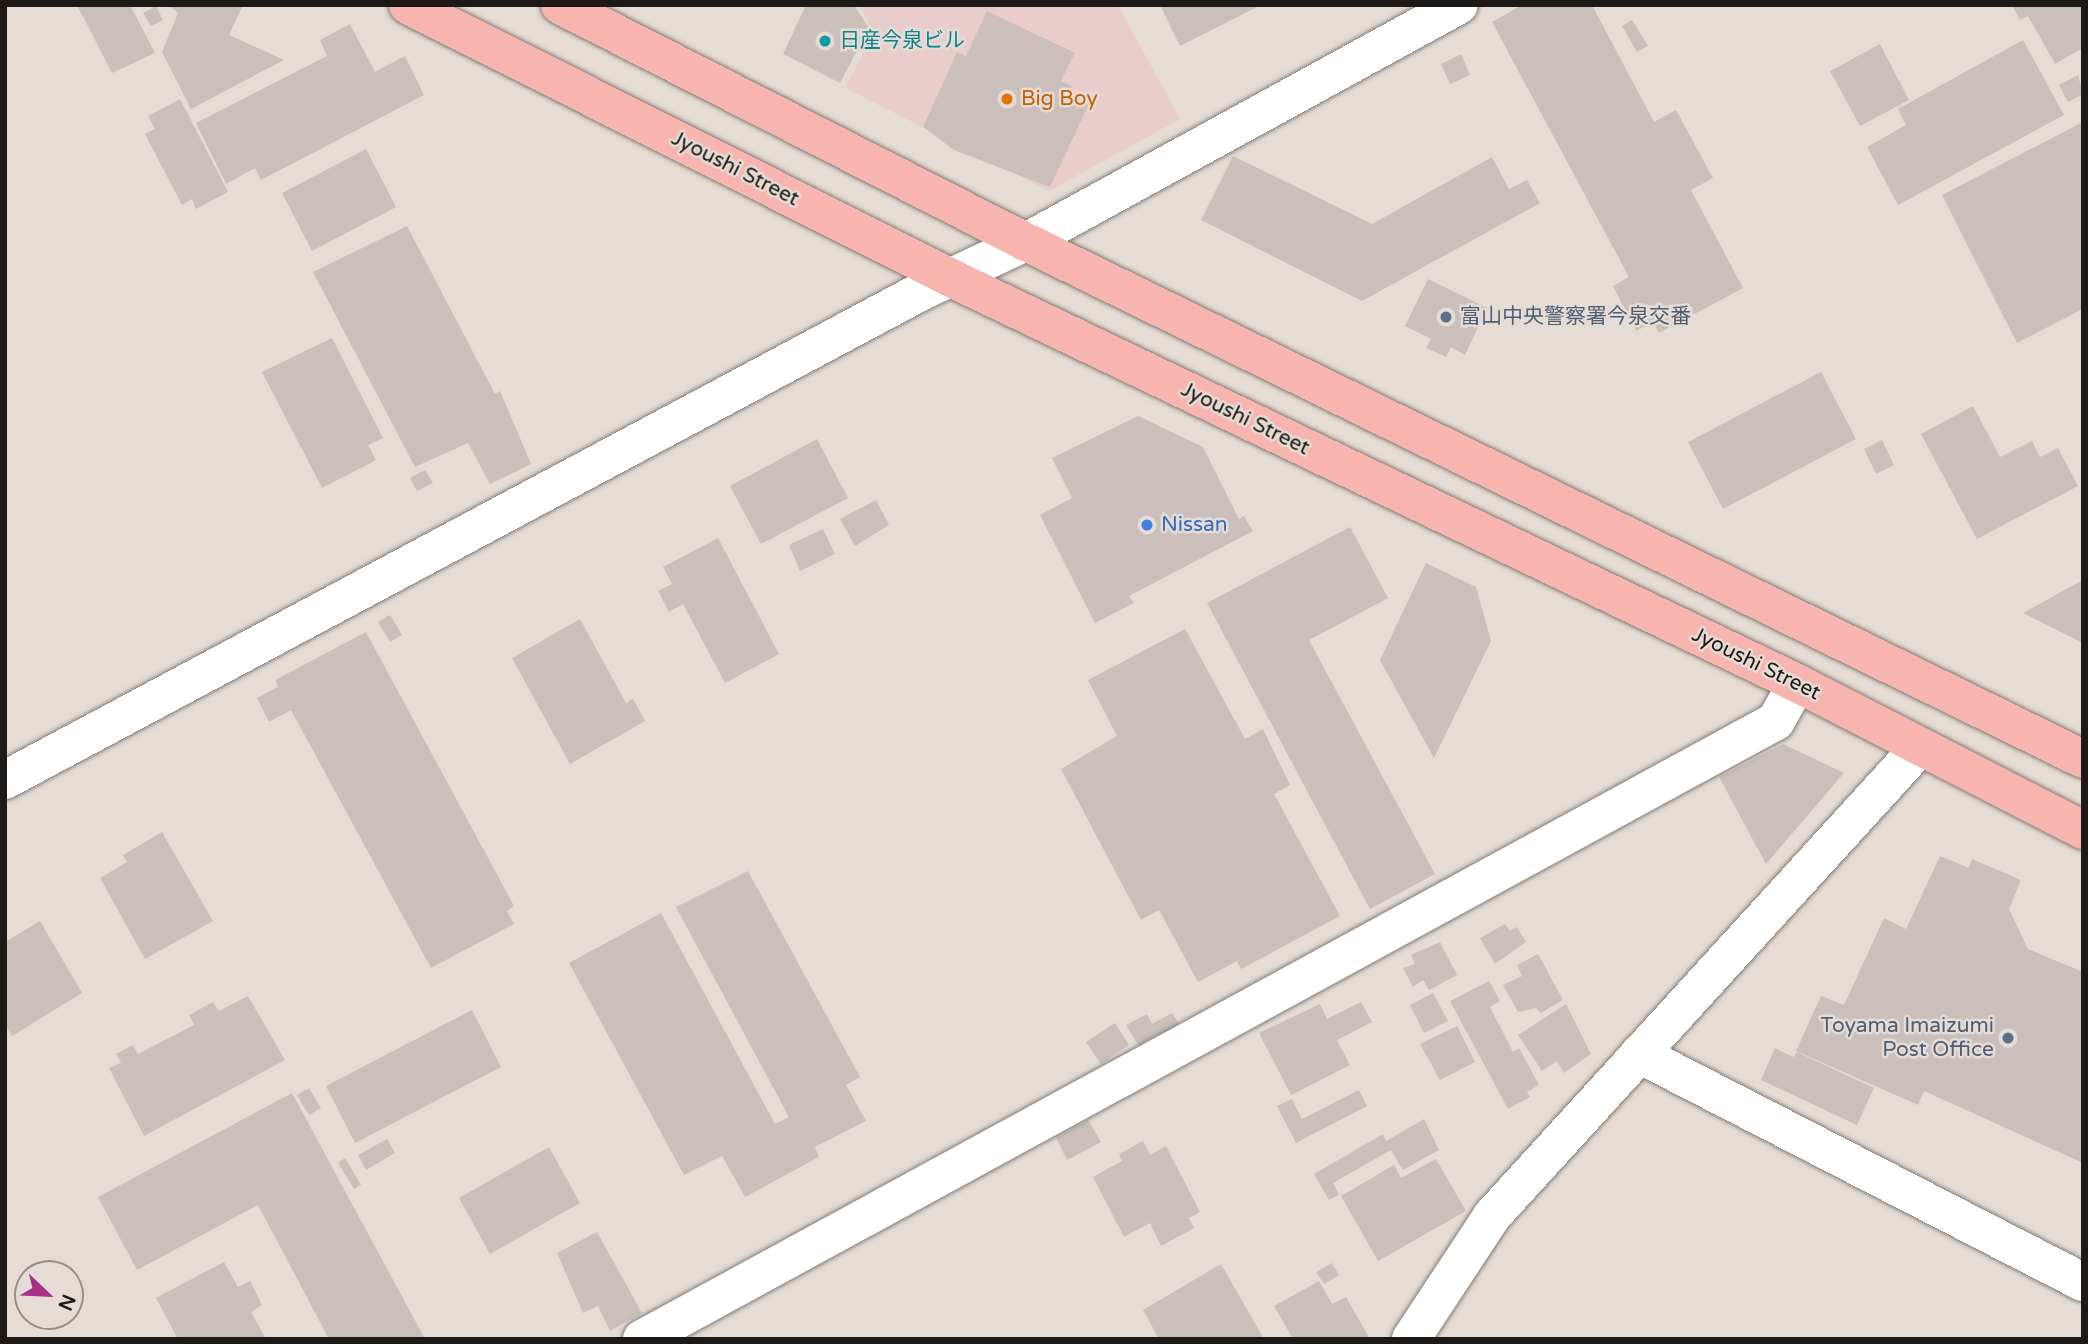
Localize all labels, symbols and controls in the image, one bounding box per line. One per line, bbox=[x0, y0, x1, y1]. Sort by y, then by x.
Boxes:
place label: 日産今泉ビル bbox=[839, 28, 965, 54]
marker: 日産今泉ビル bbox=[817, 33, 833, 49]
place label: Big Boy bbox=[1021, 86, 1098, 112]
marker: Big Boy bbox=[999, 91, 1015, 107]
street label: Jyoushi Street bbox=[667, 126, 803, 212]
place label: 富山中央警察署今泉交番 bbox=[1460, 304, 1691, 330]
marker: 富山中央警察署今泉交番 bbox=[1438, 309, 1454, 325]
street label: Jyoushi Street bbox=[1177, 377, 1313, 461]
place label: Nissan bbox=[1161, 512, 1228, 538]
marker: Nissan bbox=[1139, 517, 1155, 533]
street label: Jyoushi Street bbox=[1688, 622, 1824, 706]
place label: Toyama Imaizumi Post Office bbox=[1821, 1013, 1994, 1063]
marker: Toyama Imaizumi Post Office bbox=[2000, 1030, 2016, 1046]
north arrow bbox=[14, 1260, 84, 1330]
text: N bbox=[53, 1291, 80, 1314]

